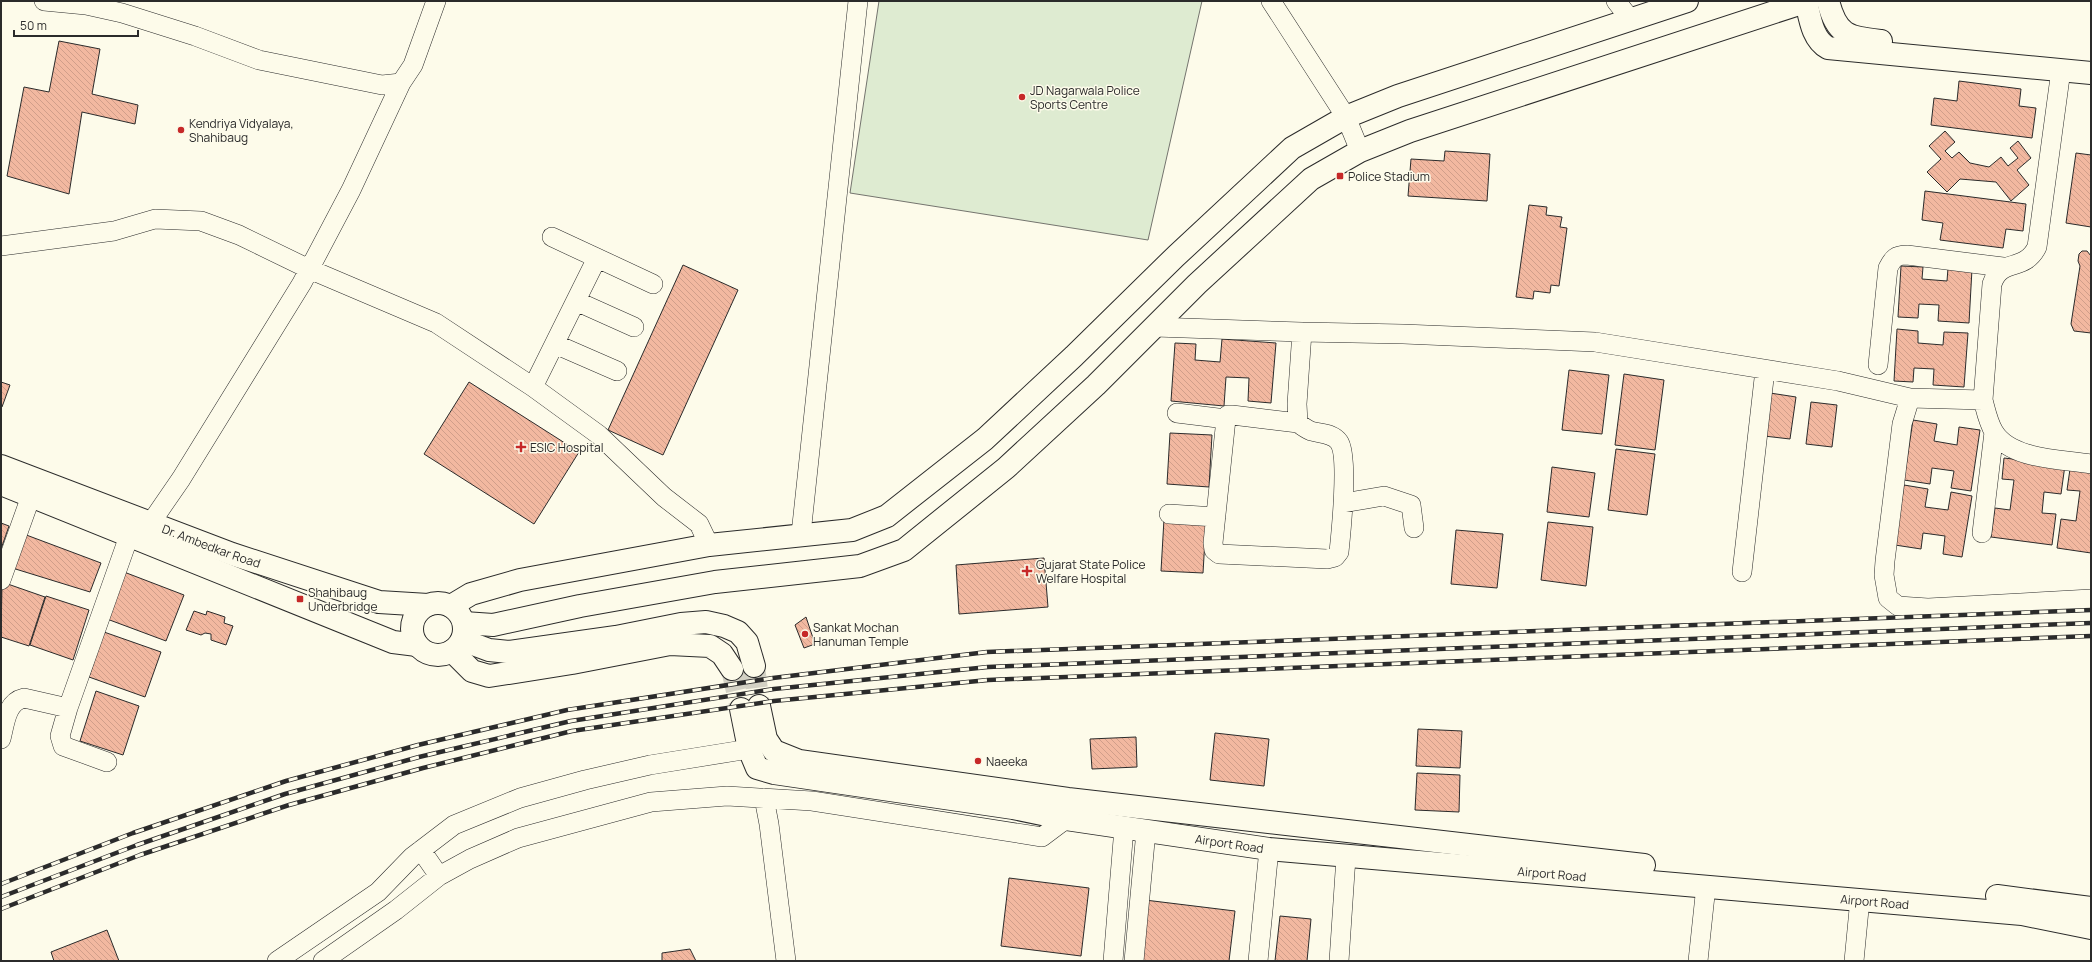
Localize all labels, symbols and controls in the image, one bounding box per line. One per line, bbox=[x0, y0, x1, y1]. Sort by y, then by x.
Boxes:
scale bar bbox=[14, 12, 138, 38]
text: 50 m bbox=[20, 17, 47, 34]
place label: JD Nagarwala Police Sports Centre bbox=[1030, 82, 1140, 113]
marker: JD Nagarwala Police Sports Centre bbox=[1017, 92, 1027, 102]
place label: Kendriya Vidyalaya, Shahibaug bbox=[189, 115, 294, 146]
marker: Kendriya Vidyalaya, Shahibaug bbox=[176, 125, 186, 135]
place label: Police Stadium bbox=[1348, 168, 1430, 185]
marker: Police Stadium bbox=[1335, 171, 1345, 181]
place label: ESIC Hospital bbox=[530, 439, 603, 456]
marker: ESIC Hospital bbox=[515, 441, 527, 453]
street label: Dr. Ambedkar Road bbox=[160, 520, 263, 571]
place label: Gujarat State Police Welfare Hospital bbox=[1036, 556, 1145, 587]
marker: Gujarat State Police Welfare Hospital bbox=[1021, 565, 1033, 577]
place label: Shahibaug Underbridge bbox=[308, 584, 377, 615]
marker: Shahibaug Underbridge bbox=[295, 594, 305, 604]
place label: Sankat Mochan Hanuman Temple bbox=[813, 619, 909, 650]
marker: Sankat Mochan Hanuman Temple bbox=[800, 629, 810, 639]
place label: Naeeka bbox=[986, 753, 1028, 770]
marker: Naeeka bbox=[973, 756, 983, 766]
street label: Airport Road bbox=[1194, 830, 1265, 857]
street label: Airport Road bbox=[1517, 862, 1587, 885]
street label: Airport Road bbox=[1840, 890, 1910, 913]

